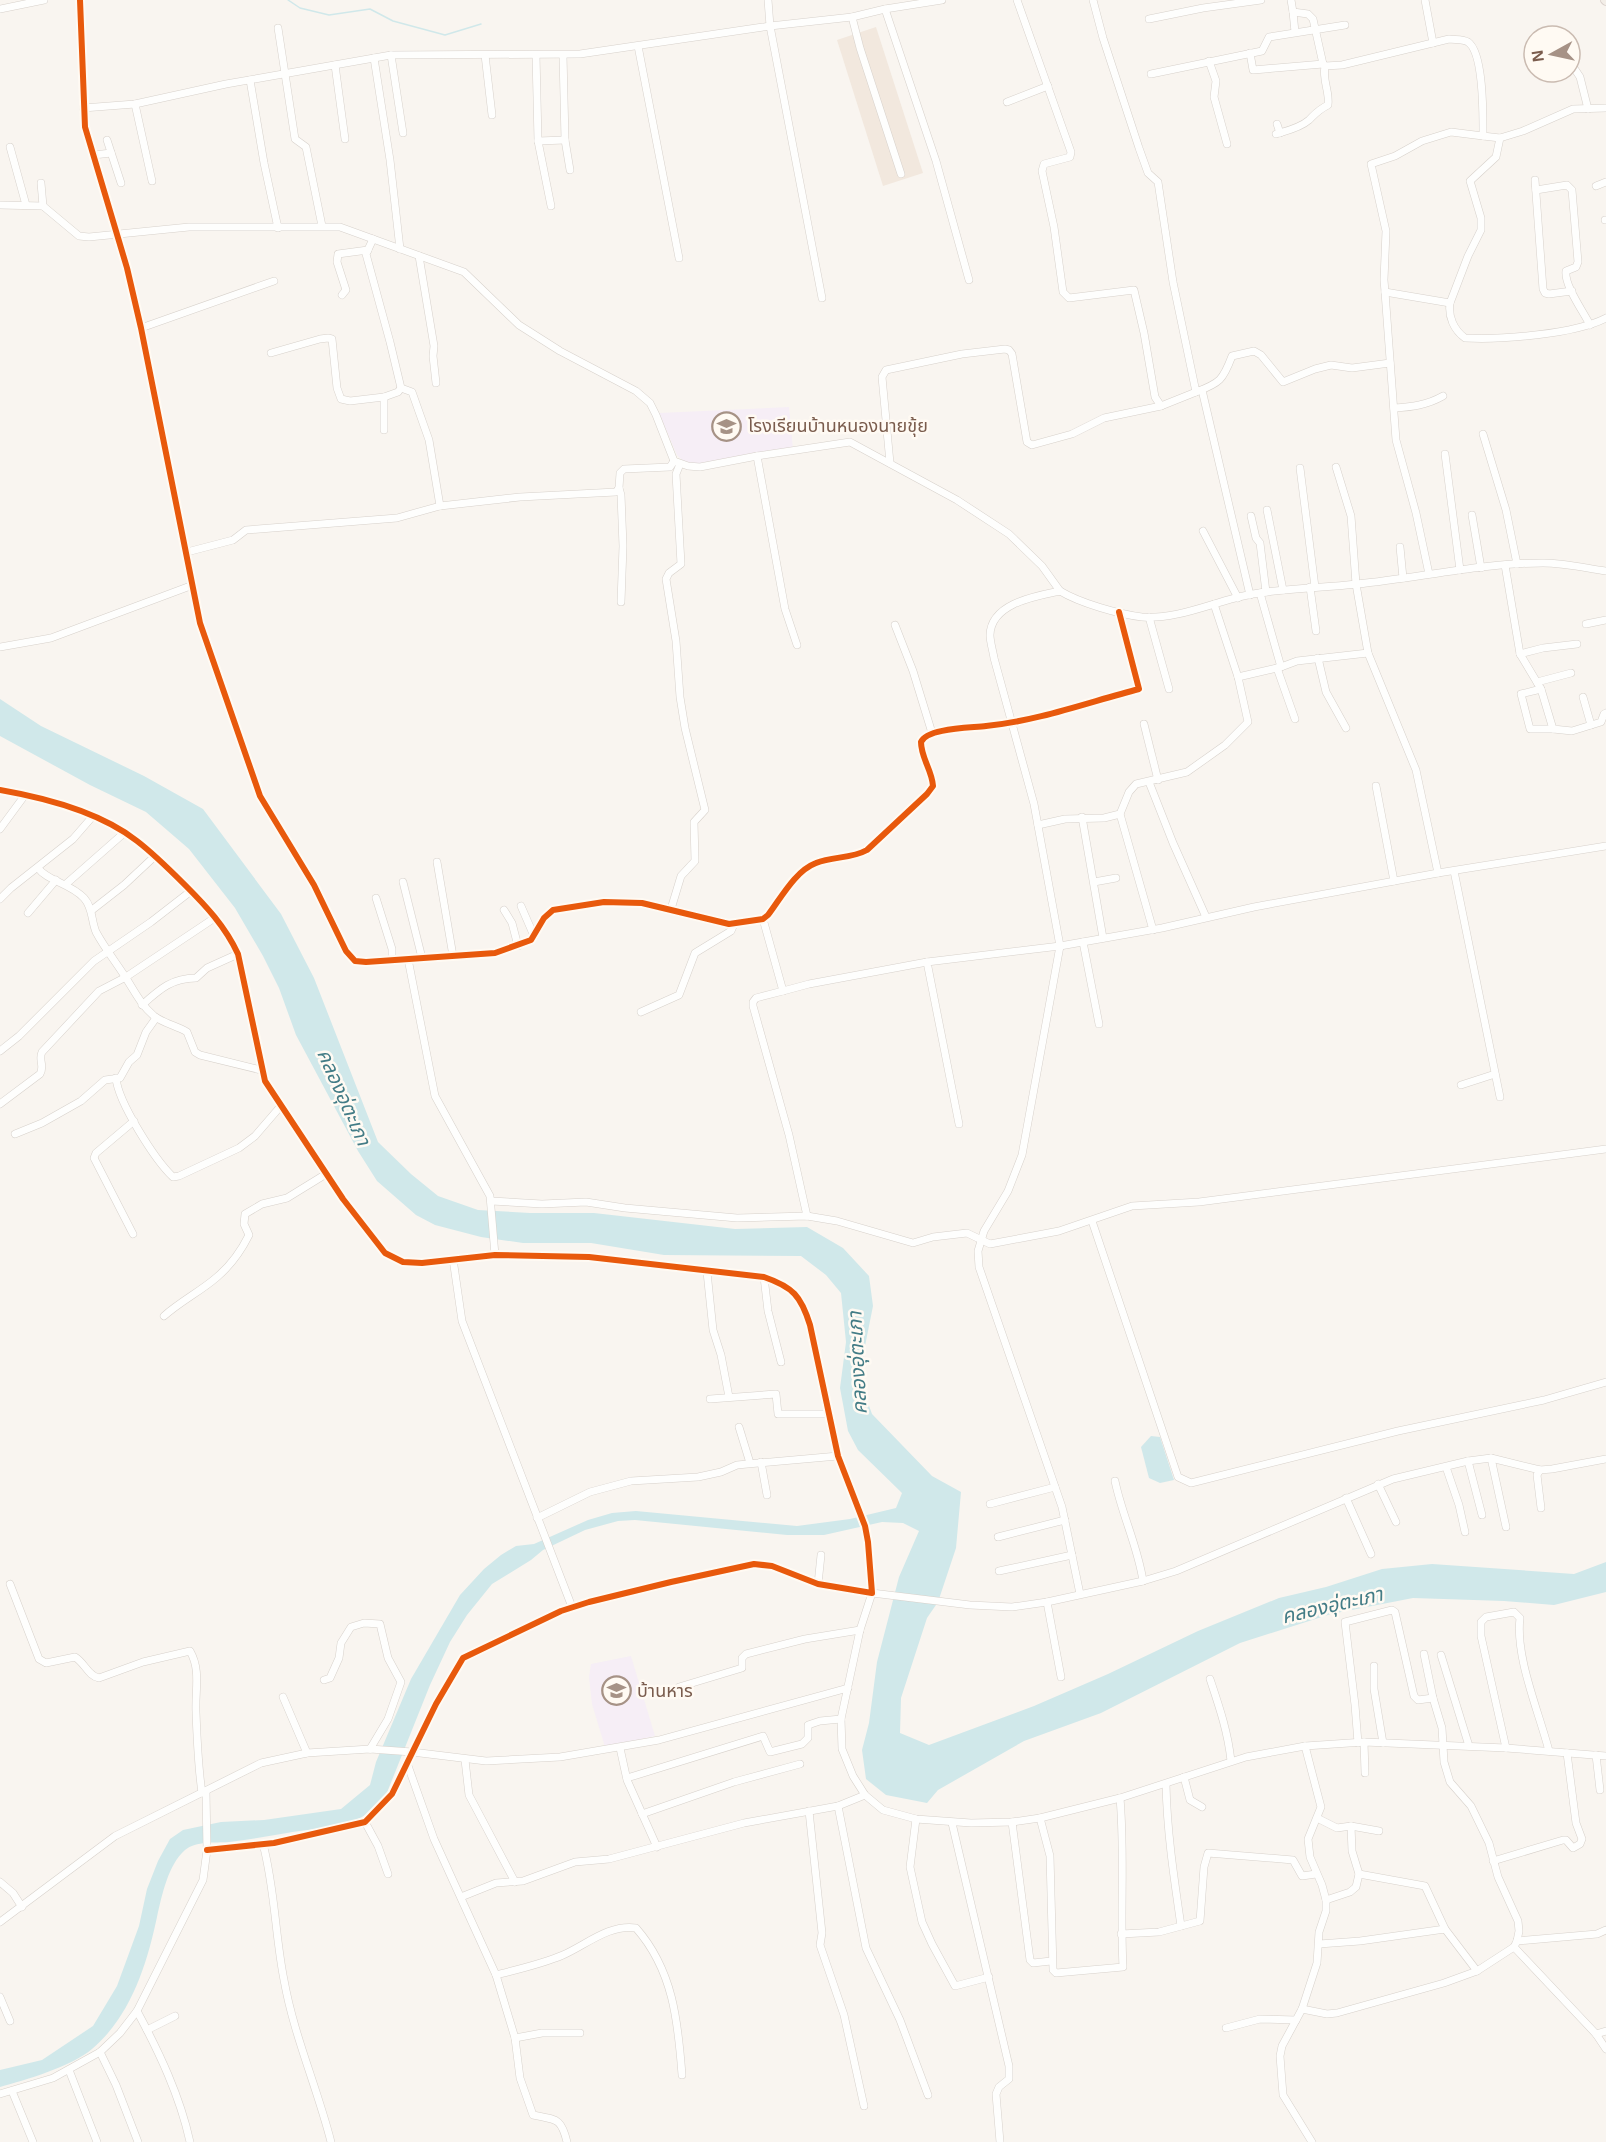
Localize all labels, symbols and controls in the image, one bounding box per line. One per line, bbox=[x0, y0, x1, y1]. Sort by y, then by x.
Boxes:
north arrow bbox=[1522, 24, 1582, 84]
text: N bbox=[1528, 49, 1547, 63]
school or university icon: โรงเรียนบ้านหนองนายขุ้ย bbox=[711, 410, 743, 442]
place label: โรงเรียนบ้านหนองนายขุ้ย bbox=[748, 416, 928, 437]
water label: คลองอุ่ตะเภา bbox=[311, 1045, 375, 1150]
water label: คลองอุ่ตะเภา bbox=[843, 1310, 873, 1415]
water label: คลองอุ่ตะเภา bbox=[1279, 1583, 1386, 1629]
school or university icon: บ้านหาร bbox=[600, 1675, 632, 1707]
place label: บ้านหาร bbox=[637, 1681, 693, 1701]

